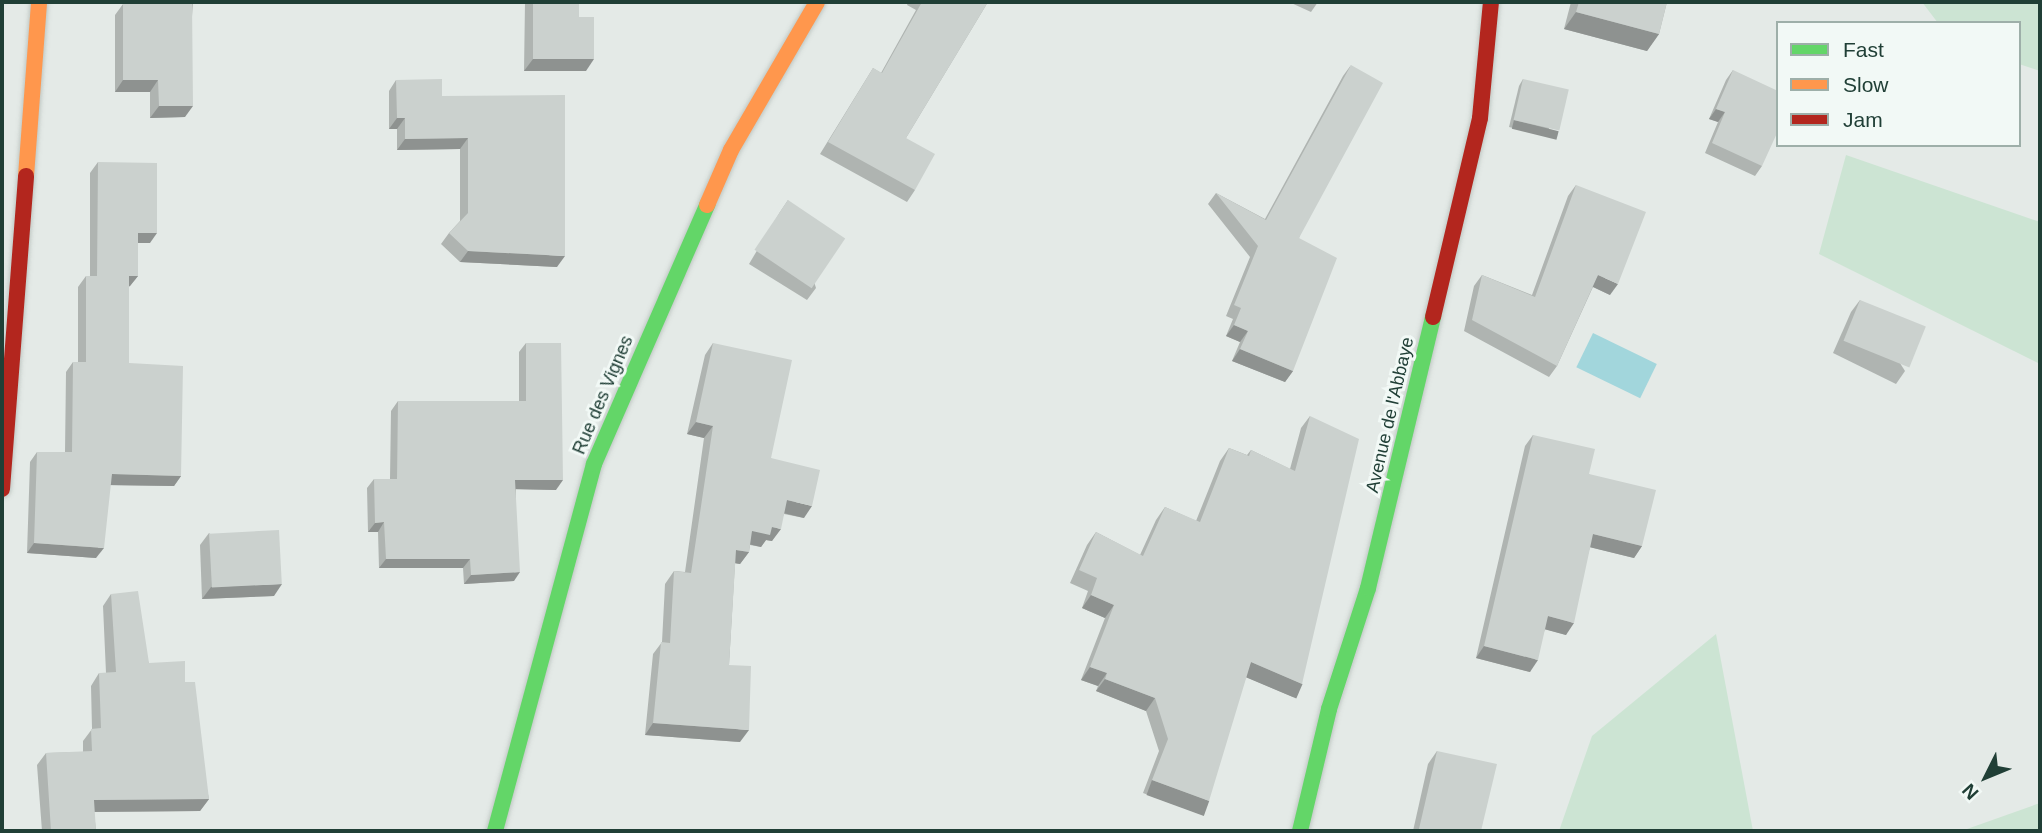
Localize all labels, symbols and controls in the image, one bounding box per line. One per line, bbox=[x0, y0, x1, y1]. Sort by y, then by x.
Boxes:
legend bbox=[1776, 21, 2021, 147]
text: Fast bbox=[1843, 38, 1884, 61]
text: Slow bbox=[1843, 73, 1889, 96]
text: Jam bbox=[1843, 108, 1883, 131]
street label: Rue des Vignes bbox=[568, 332, 638, 458]
street label: Avenue de l'Abbaye bbox=[1362, 335, 1418, 495]
north arrow bbox=[1951, 742, 2021, 812]
text: N bbox=[1958, 779, 1983, 804]

